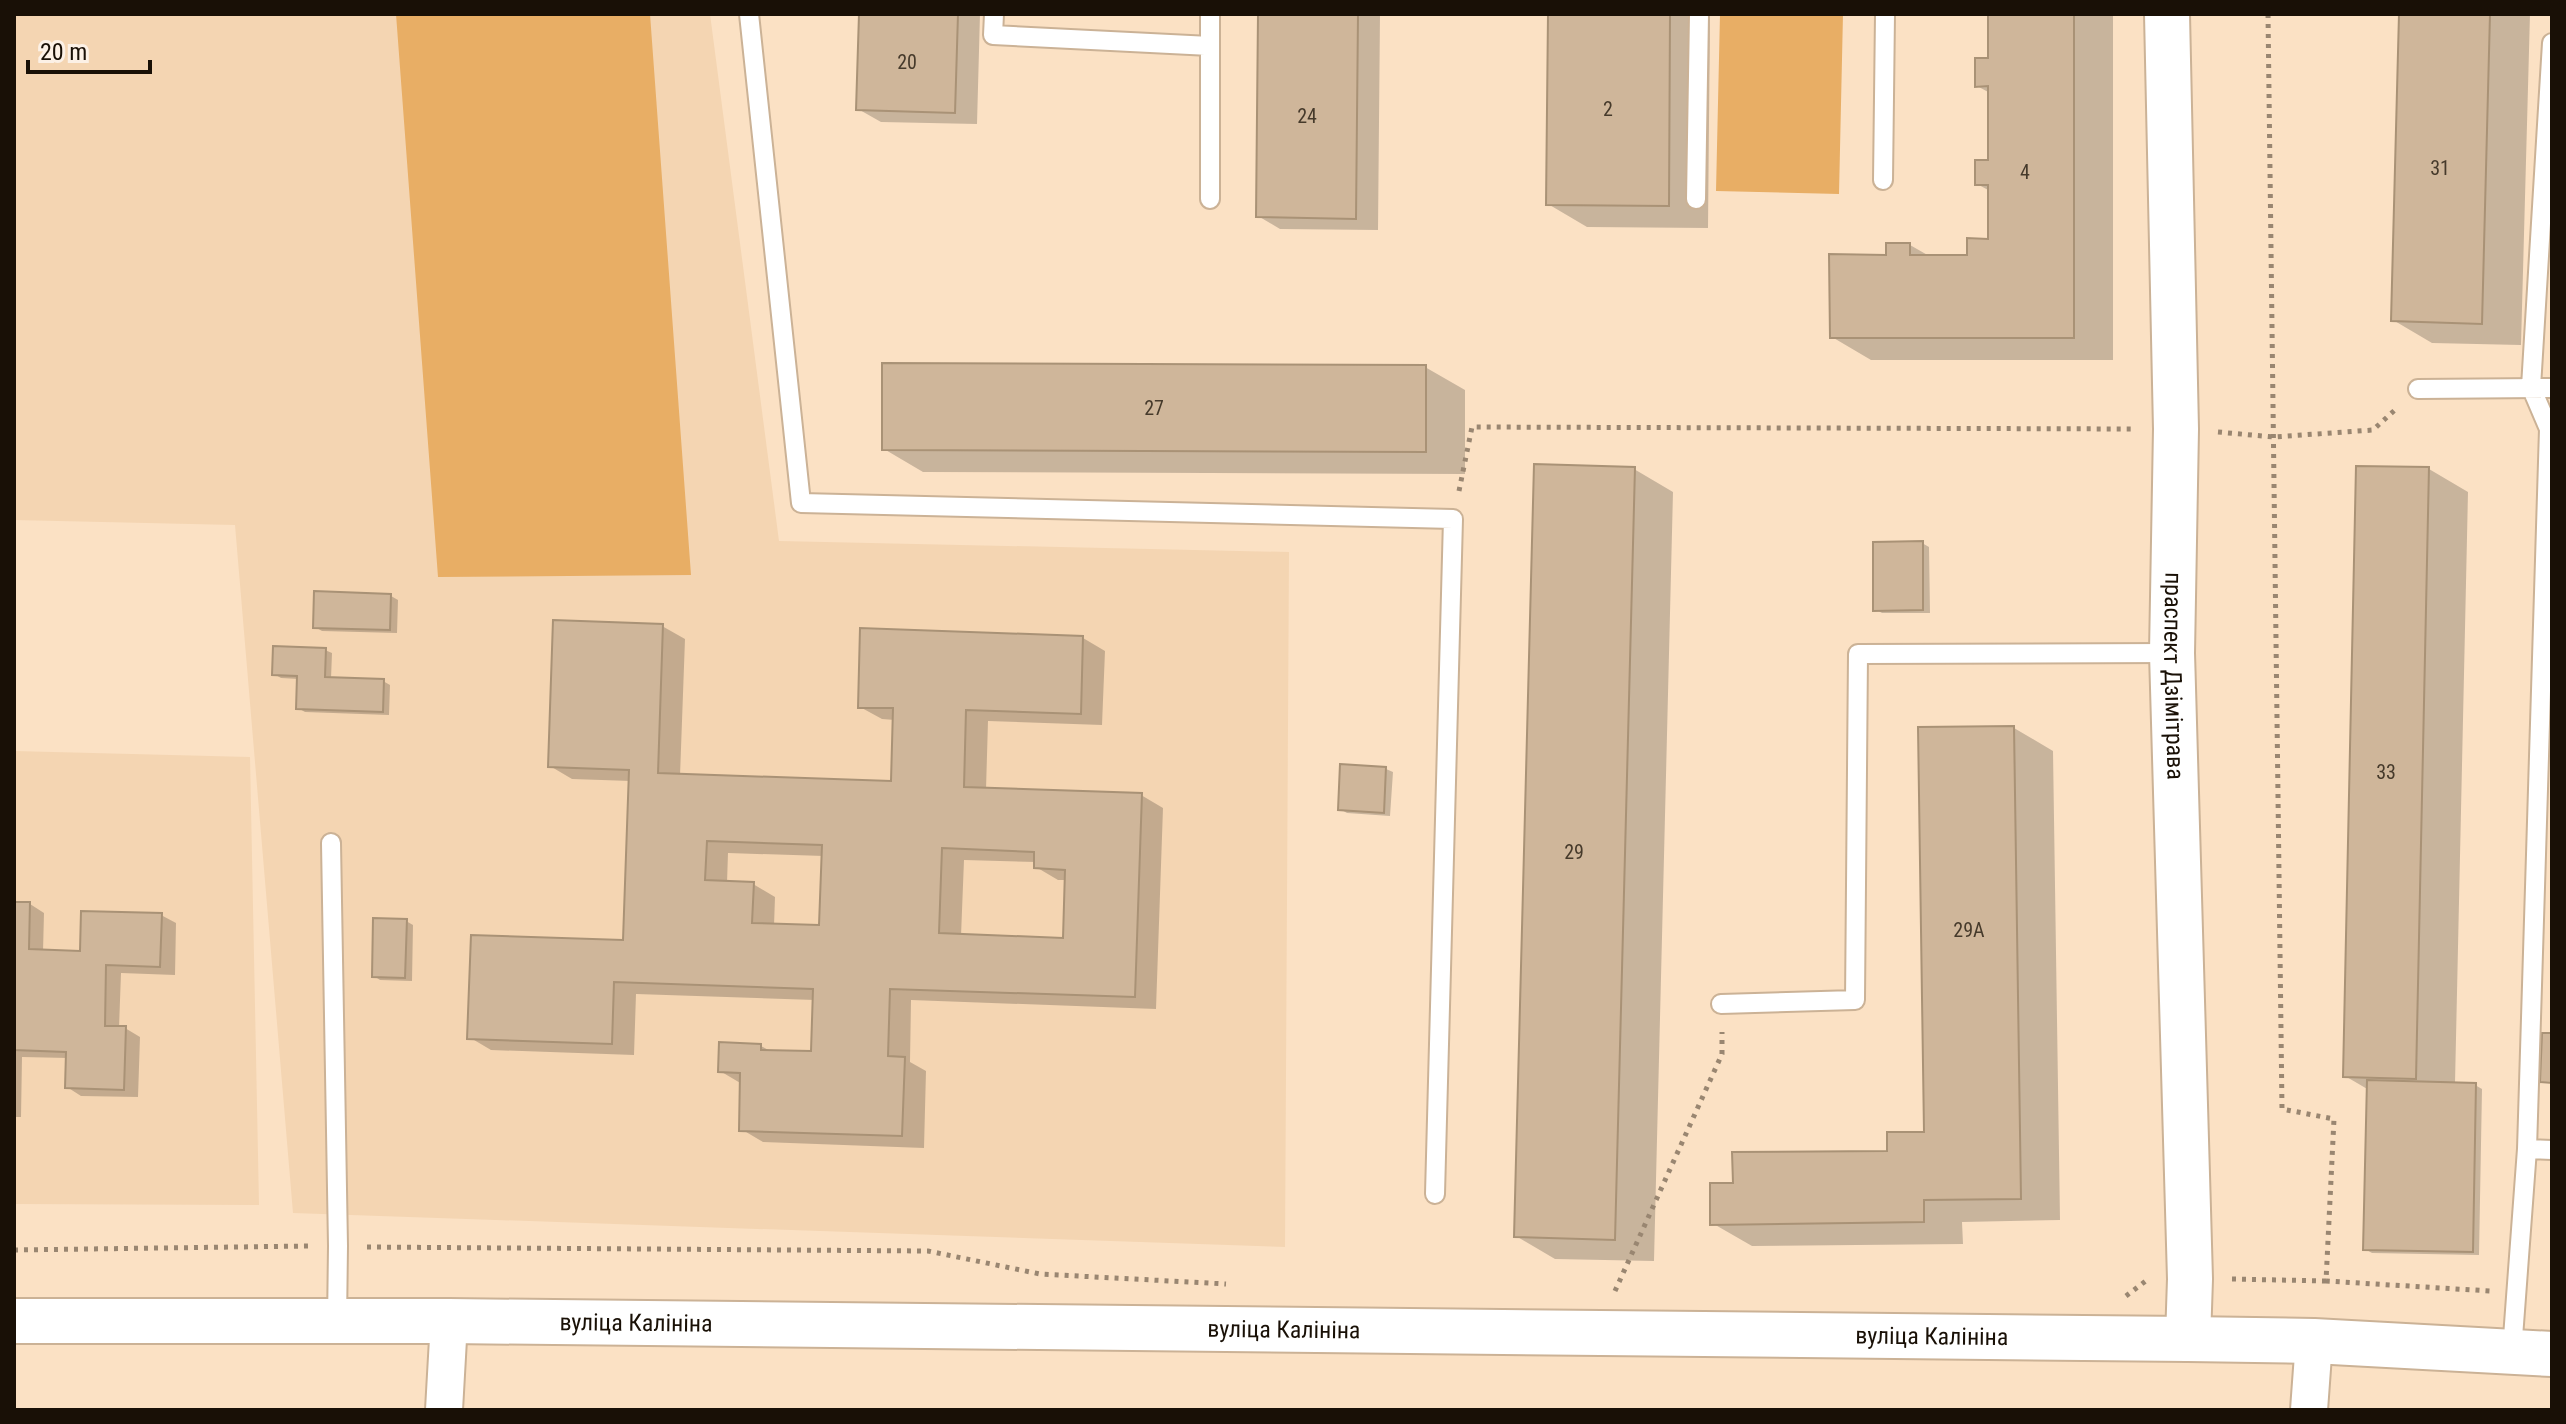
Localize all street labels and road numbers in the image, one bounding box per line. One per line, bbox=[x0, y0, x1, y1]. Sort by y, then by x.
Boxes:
street label: праспект Дзімітрава bbox=[2158, 572, 2190, 780]
street label: вуліца Калініна bbox=[559, 1308, 713, 1338]
street label: вуліца Калініна bbox=[1207, 1315, 1361, 1344]
street label: вуліца Калініна bbox=[1855, 1322, 2009, 1351]

